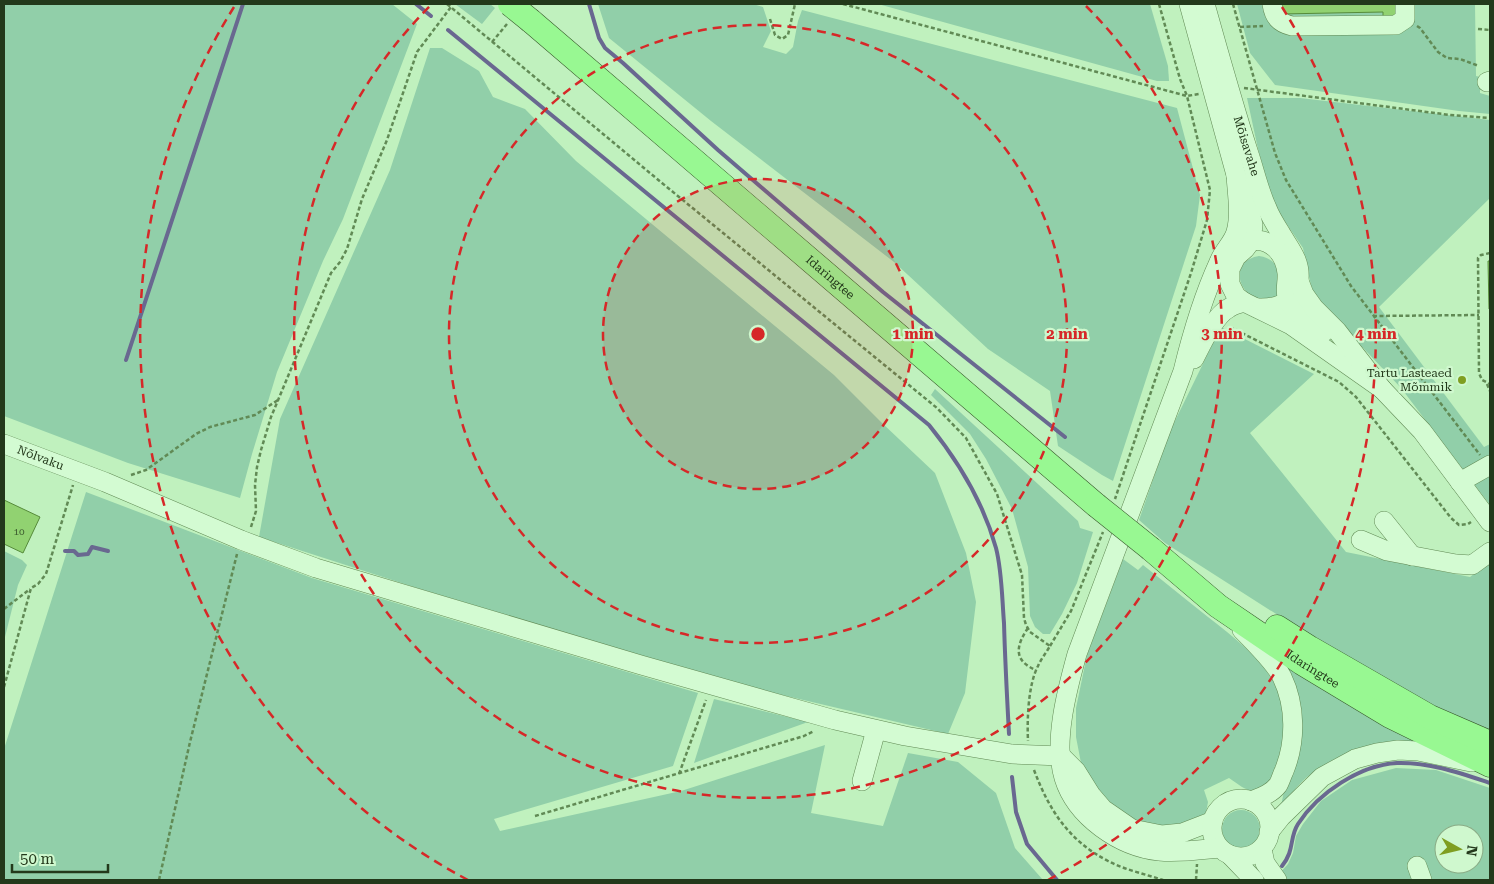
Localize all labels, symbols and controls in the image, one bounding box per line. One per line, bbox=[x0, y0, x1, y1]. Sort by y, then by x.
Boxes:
street label: Mõisavahe bbox=[1231, 114, 1262, 178]
street label: Idaringtee bbox=[803, 253, 858, 302]
centre of rings bbox=[749, 325, 767, 343]
text: 1 min bbox=[892, 325, 934, 343]
text: 2 min bbox=[1046, 325, 1088, 343]
text: 3 min bbox=[1201, 325, 1243, 343]
text: 4 min bbox=[1355, 325, 1397, 343]
place label: Tartu Lasteaed Mõmmik bbox=[1367, 366, 1452, 394]
marker: Tartu Lasteaed Mõmmik bbox=[1456, 374, 1468, 386]
street label: Nõlvaku bbox=[15, 443, 66, 473]
house number: 10 bbox=[13, 526, 25, 537]
street label: Idaringtee bbox=[1284, 647, 1342, 691]
north arrow bbox=[1434, 824, 1484, 874]
scale bar bbox=[12, 842, 109, 874]
text: N bbox=[1463, 844, 1481, 857]
text: 50 m bbox=[20, 850, 55, 868]

